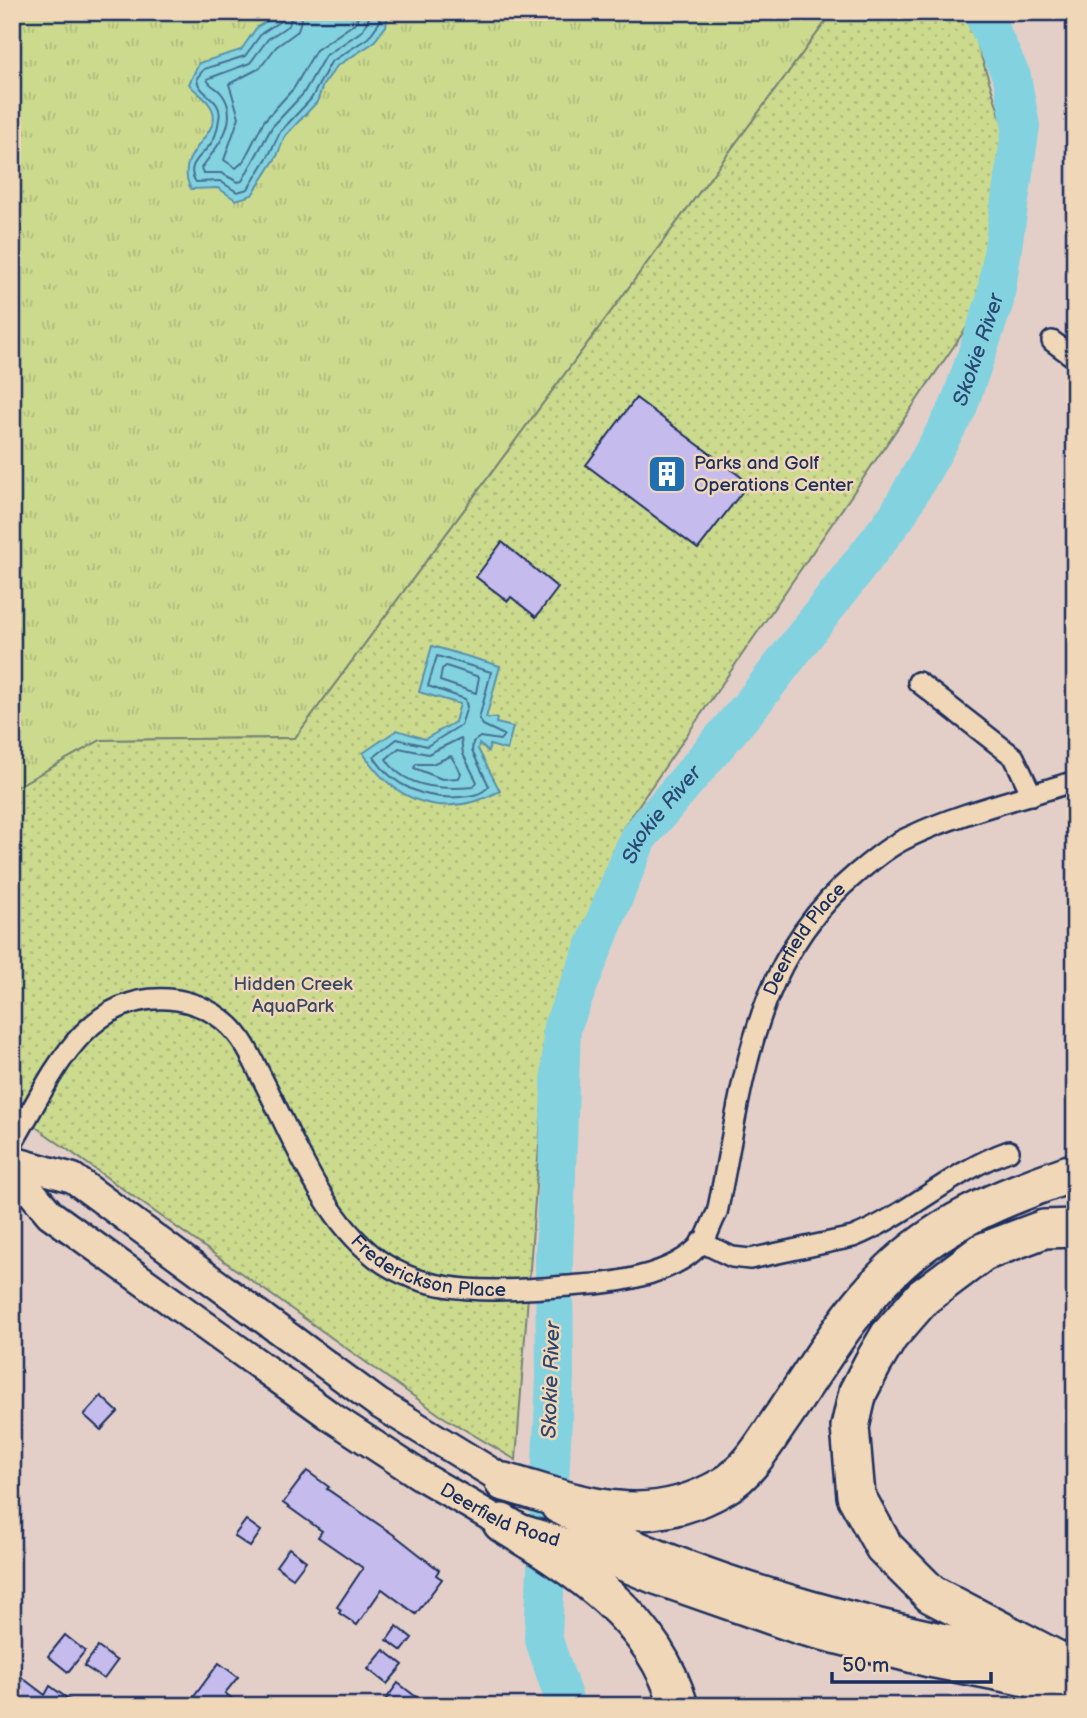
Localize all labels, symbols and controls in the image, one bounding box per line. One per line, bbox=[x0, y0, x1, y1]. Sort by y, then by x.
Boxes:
water label: Skokie River bbox=[947, 291, 1009, 409]
place label: Parks and Golf Operations Center bbox=[694, 452, 854, 497]
building icon: Parks and Golf Operations Center bbox=[646, 453, 688, 495]
water label: Skokie River bbox=[616, 760, 707, 867]
street label: Deerfield Place bbox=[759, 878, 850, 999]
park label: Hidden Creek AquaPark bbox=[233, 973, 353, 1018]
street label: Frederickson Place bbox=[346, 1230, 506, 1302]
water label: Skokie River bbox=[536, 1320, 566, 1439]
street label: Deerfield Road bbox=[436, 1478, 563, 1552]
scale bar bbox=[832, 1641, 991, 1685]
text: 50 m bbox=[842, 1653, 889, 1678]

